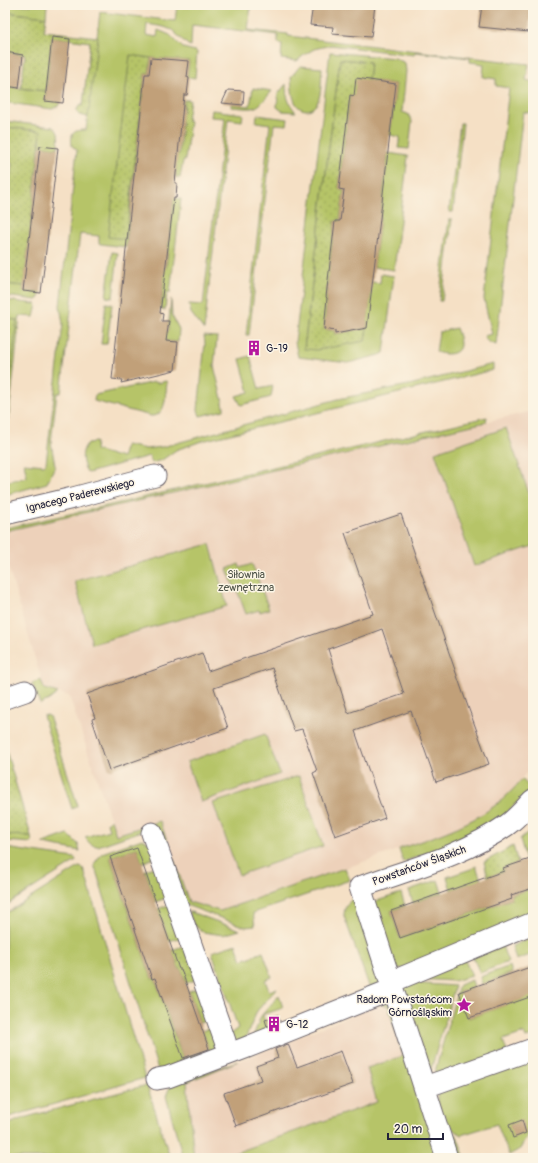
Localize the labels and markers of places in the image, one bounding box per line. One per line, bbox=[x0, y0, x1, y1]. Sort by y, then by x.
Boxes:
building icon: G-19 bbox=[245, 339, 263, 357]
place label: G-19 bbox=[266, 342, 288, 355]
place label: Radom Powstańcom Górnośląskim bbox=[357, 993, 452, 1019]
place icon: Radom Powstańcom Górnośląskim bbox=[455, 996, 473, 1014]
building icon: G-12 bbox=[265, 1015, 283, 1033]
place label: G-12 bbox=[286, 1018, 308, 1031]

